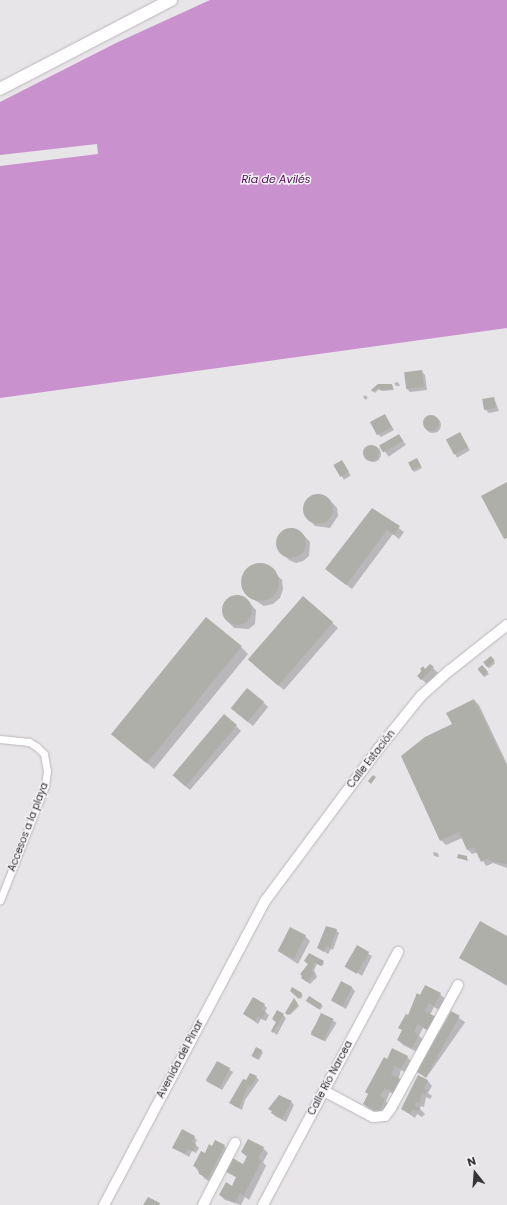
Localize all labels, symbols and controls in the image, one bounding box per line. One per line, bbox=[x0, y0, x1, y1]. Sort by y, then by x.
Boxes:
water label: Ría de Avilés bbox=[241, 172, 311, 186]
street label: Calle Estación bbox=[345, 728, 397, 790]
street label: Accesos a la playa bbox=[6, 781, 50, 873]
street label: Avenida del Pinar bbox=[154, 1018, 206, 1100]
street label: Calle Río Narcea bbox=[305, 1039, 355, 1117]
north arrow bbox=[455, 1153, 495, 1193]
text: N bbox=[465, 1153, 478, 1170]

